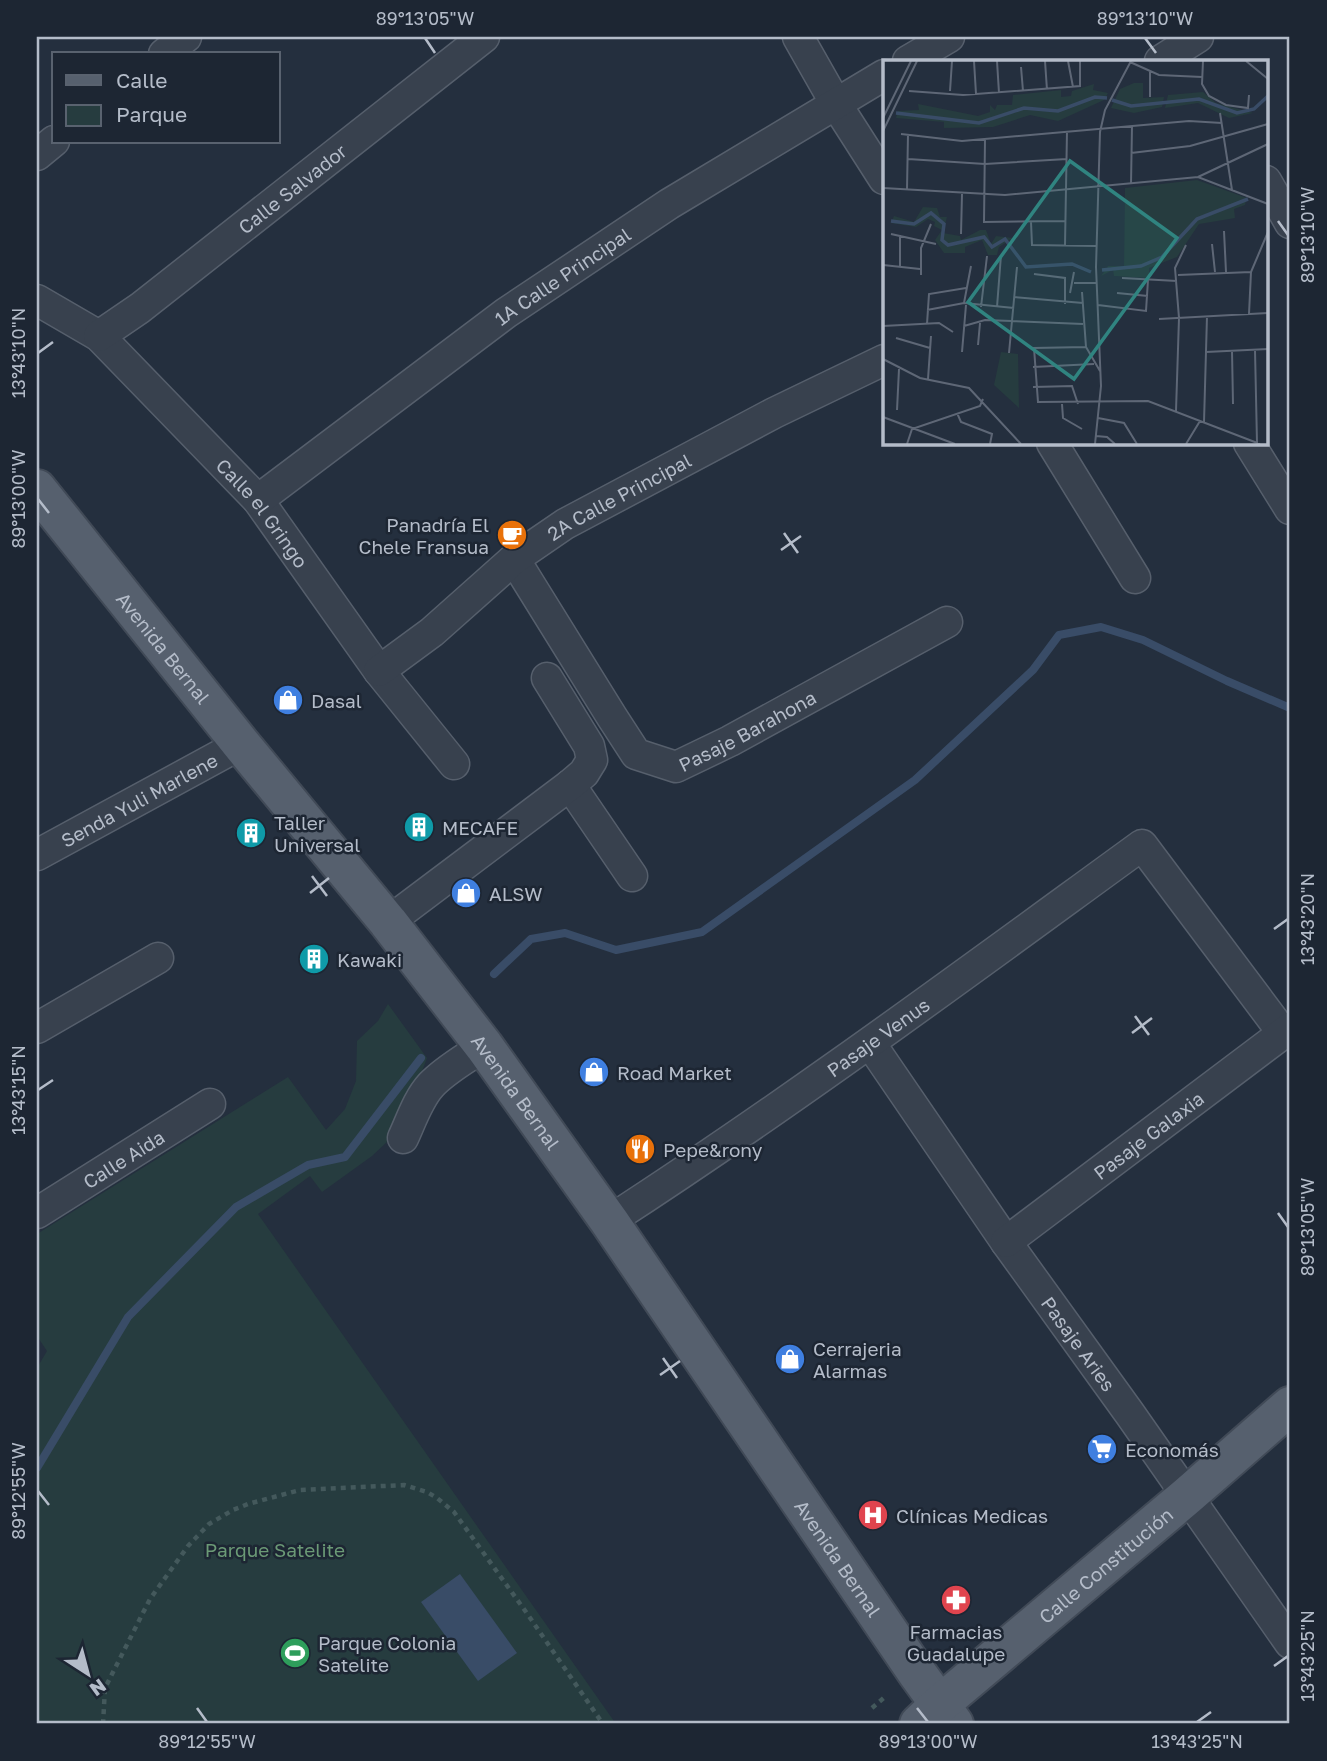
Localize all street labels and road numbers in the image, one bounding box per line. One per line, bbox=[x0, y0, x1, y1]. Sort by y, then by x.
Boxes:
street label: Calle Salvador bbox=[233, 138, 351, 238]
street label: 1A Calle Principal bbox=[489, 222, 634, 329]
street label: 2A Calle Principal bbox=[542, 448, 695, 545]
street label: Calle el Gringo bbox=[212, 453, 314, 572]
street label: Avenida Bernal bbox=[112, 587, 215, 708]
street label: Pasaje Barahona bbox=[675, 685, 820, 776]
street label: Senda Yuli Marlene bbox=[57, 748, 221, 851]
street label: Pasaje Venus bbox=[822, 992, 934, 1081]
street label: Avenida Bernal bbox=[467, 1029, 565, 1154]
street label: Pasaje Galaxia bbox=[1089, 1086, 1208, 1184]
street label: Calle Aida bbox=[78, 1124, 168, 1193]
street label: Pasaje Aries bbox=[1037, 1292, 1121, 1395]
street label: Avenida Bernal bbox=[791, 1495, 887, 1621]
street label: Calle Constitución bbox=[1034, 1502, 1177, 1628]

